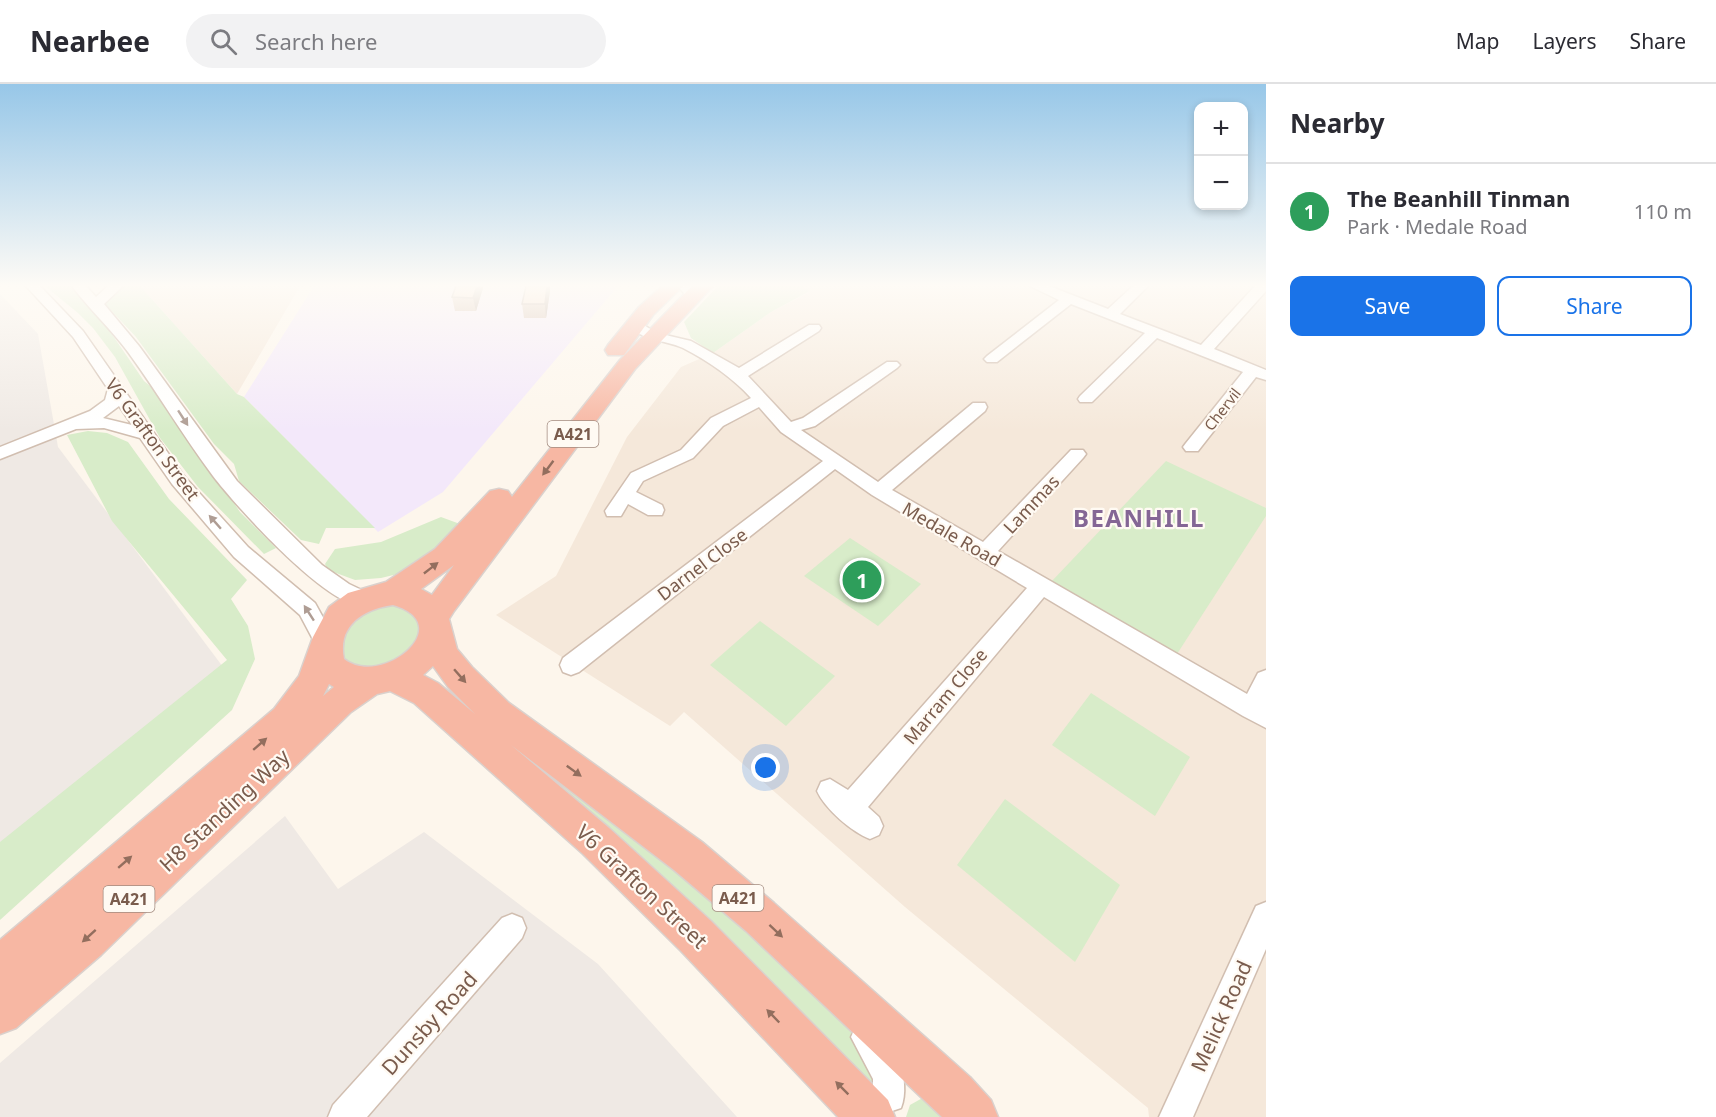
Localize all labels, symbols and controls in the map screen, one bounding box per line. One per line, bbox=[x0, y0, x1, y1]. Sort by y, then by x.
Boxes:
search box bbox=[186, 14, 606, 68]
text: Nearbee bbox=[30, 22, 150, 60]
icon: search bbox=[207, 25, 240, 58]
text: Search here bbox=[255, 26, 377, 56]
text: Map bbox=[1456, 27, 1500, 55]
text: Layers bbox=[1533, 27, 1597, 55]
text: Share bbox=[1630, 27, 1686, 55]
map controls bbox=[1194, 102, 1248, 210]
button: + bbox=[1194, 102, 1248, 156]
text: Nearby bbox=[1290, 105, 1385, 141]
button: − bbox=[1194, 156, 1248, 210]
text: The Beanhill Tinman bbox=[1347, 183, 1570, 213]
text: 1 bbox=[1304, 198, 1315, 225]
text: 110 m bbox=[1634, 198, 1692, 225]
text: Park · Medale Road bbox=[1347, 213, 1528, 240]
button: Save bbox=[1290, 276, 1485, 336]
button: Share bbox=[1497, 276, 1692, 336]
street label: V6 Grafton Street bbox=[100, 373, 206, 505]
street label: Chervil bbox=[1199, 384, 1245, 434]
one-way arrow bbox=[177, 410, 188, 427]
road number: A421 bbox=[548, 421, 598, 447]
one-way arrow bbox=[542, 460, 554, 475]
street label: Lammas bbox=[998, 470, 1064, 538]
street label: Medale Road bbox=[898, 496, 1006, 572]
district label: BEANHILL bbox=[1073, 501, 1205, 534]
one-way arrow bbox=[209, 515, 222, 530]
street label: Darnel Close bbox=[652, 522, 752, 606]
pin: 1 bbox=[842, 558, 882, 602]
one-way arrow bbox=[424, 563, 439, 575]
one-way arrow bbox=[304, 605, 315, 622]
street label: Marram Close bbox=[898, 643, 992, 749]
one-way arrow bbox=[453, 668, 467, 683]
one-way arrow bbox=[252, 738, 267, 751]
street label: H8 Standing Way bbox=[153, 742, 295, 878]
your location bbox=[751, 753, 780, 782]
one-way arrow bbox=[566, 765, 582, 777]
street label: V6 Grafton Street bbox=[570, 818, 714, 954]
one-way arrow bbox=[117, 855, 132, 869]
road number: A421 bbox=[712, 885, 764, 911]
road number: A421 bbox=[104, 886, 154, 912]
one-way arrow bbox=[768, 924, 783, 937]
one-way arrow bbox=[82, 929, 97, 943]
street label: Melick Road bbox=[1184, 956, 1258, 1076]
street label: Dunsby Road bbox=[375, 965, 483, 1081]
one-way arrow bbox=[766, 1009, 780, 1024]
one-way arrow bbox=[836, 1081, 850, 1095]

